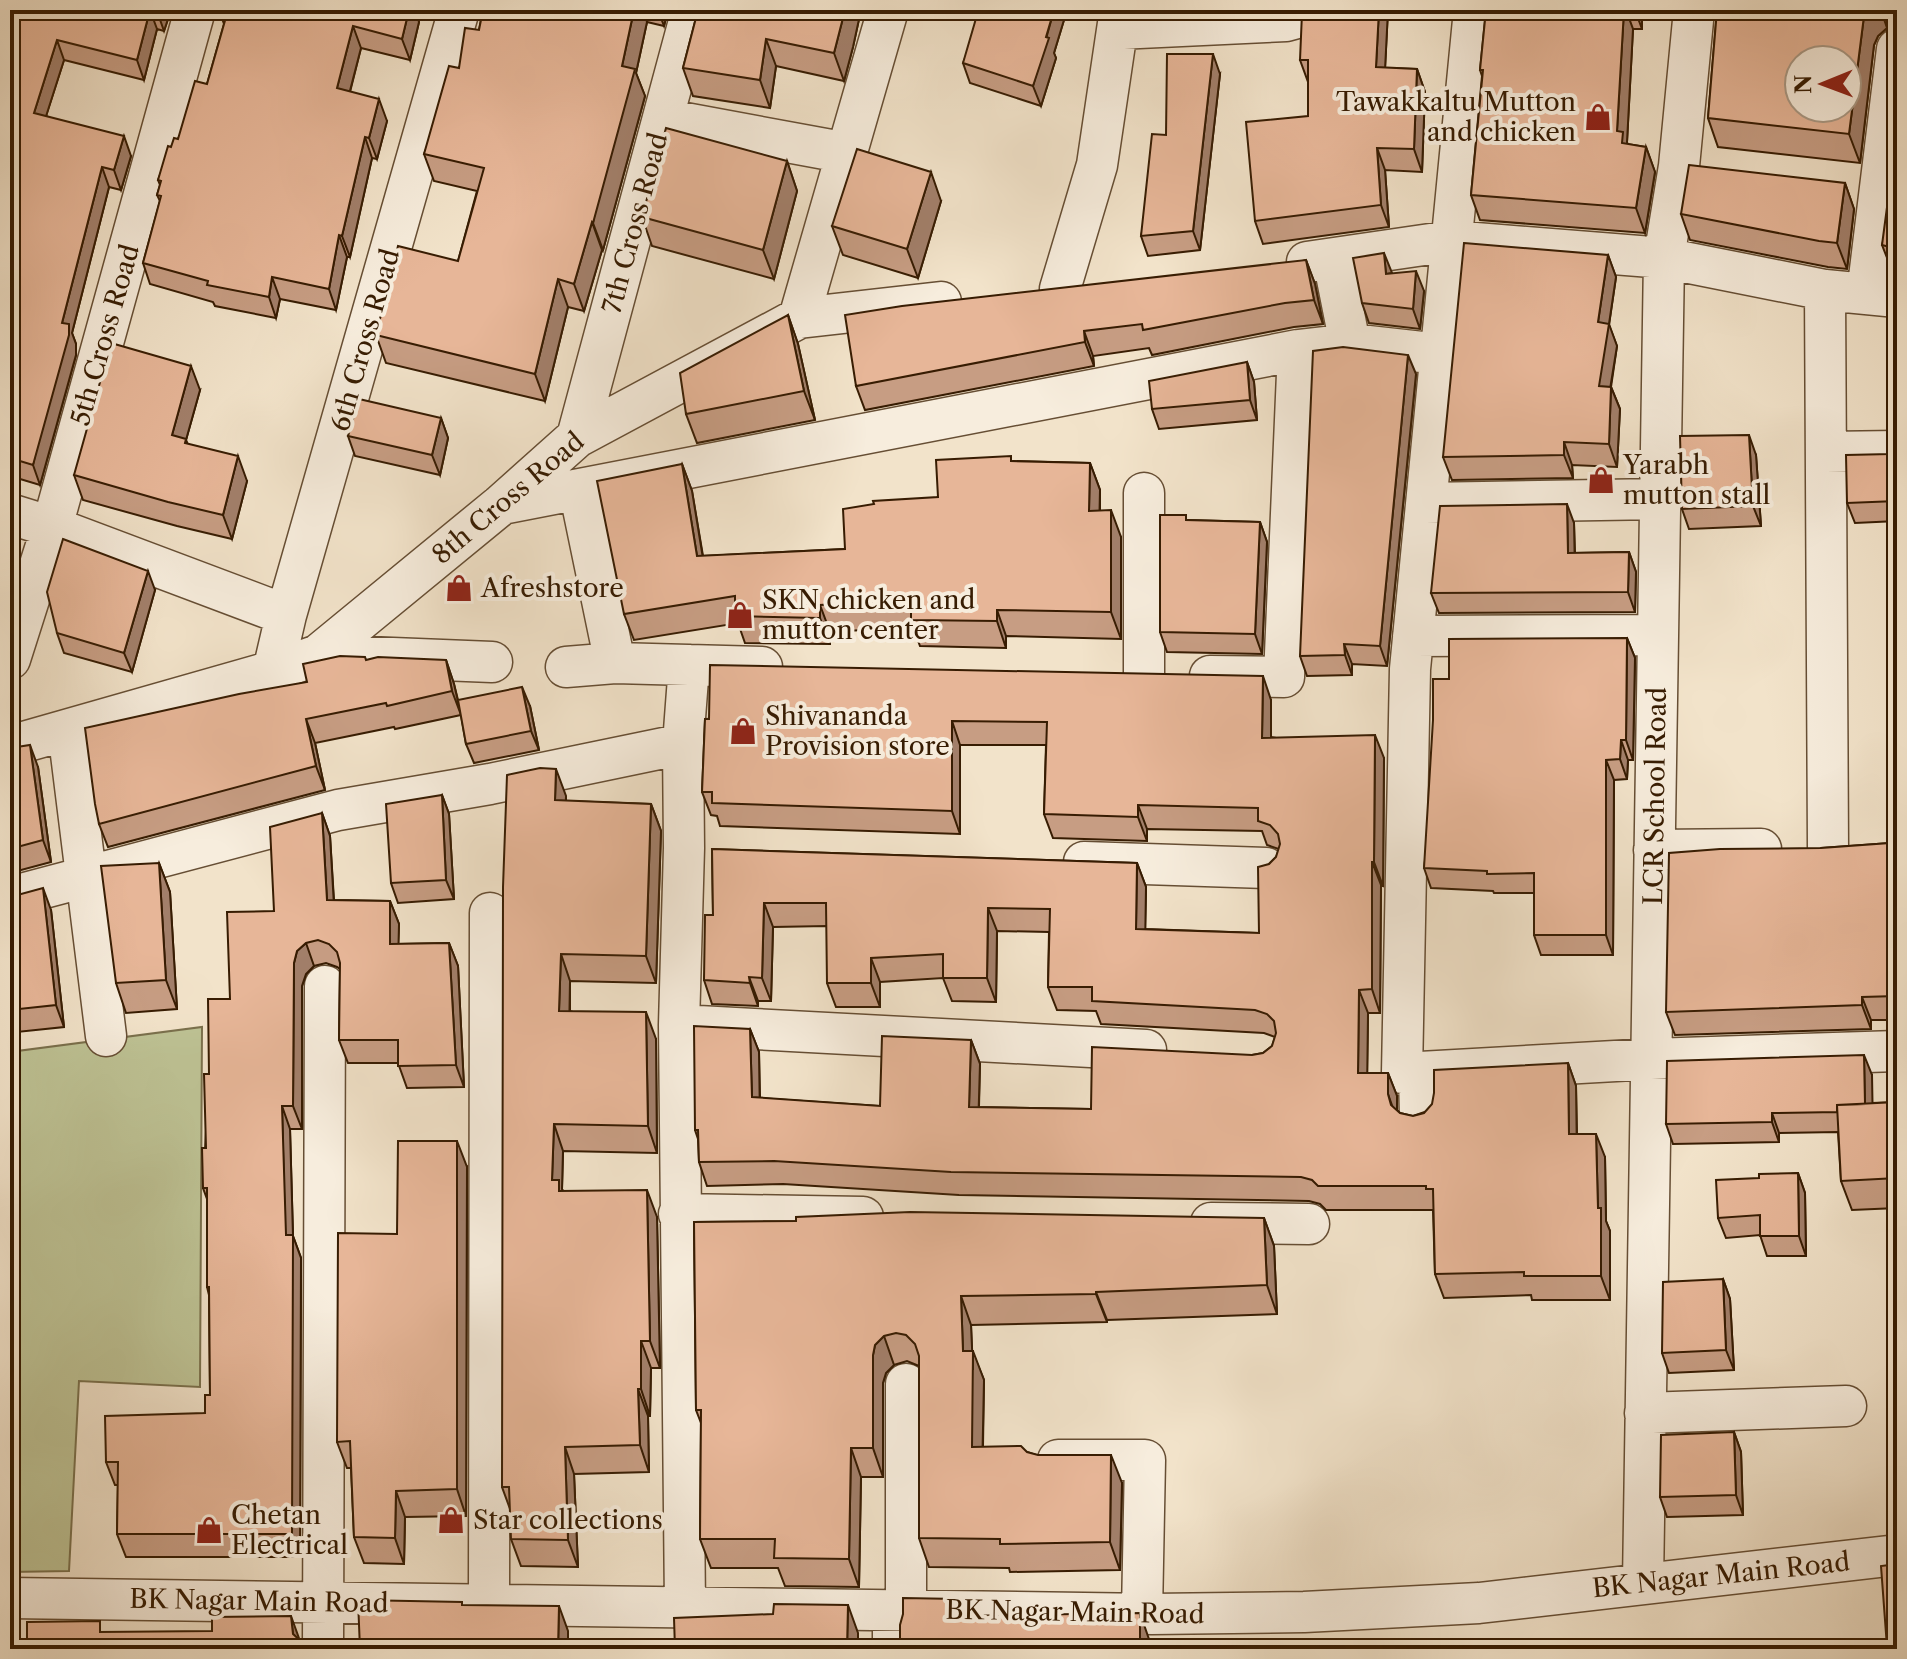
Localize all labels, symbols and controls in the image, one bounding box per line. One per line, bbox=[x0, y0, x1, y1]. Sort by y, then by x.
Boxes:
north arrow bbox=[1783, 44, 1863, 124]
text: N bbox=[1790, 75, 1817, 94]
place label: Tawakkaltu Mutton and chicken bbox=[1336, 86, 1576, 148]
shop icon: Tawakkaltu Mutton and chicken bbox=[1583, 102, 1613, 132]
street label: 7th Cross Road bbox=[596, 129, 675, 317]
street label: 5th Cross Road bbox=[64, 241, 146, 429]
street label: 6th Cross Road bbox=[324, 245, 406, 435]
street label: 8th Cross Road bbox=[426, 425, 591, 571]
place label: Yarabh mutton stall bbox=[1622, 449, 1771, 511]
shop icon: Yarabh mutton stall bbox=[1586, 465, 1616, 495]
place label: Afreshstore bbox=[480, 572, 624, 604]
shop icon: Afreshstore bbox=[444, 573, 474, 603]
place label: SKN chicken and mutton center bbox=[762, 584, 975, 646]
shop icon: SKN chicken and mutton center bbox=[725, 600, 755, 630]
street label: LCR School Road bbox=[1637, 686, 1673, 905]
place label: Shivananda Provision store bbox=[765, 700, 950, 762]
shop icon: Shivananda Provision store bbox=[728, 716, 758, 746]
place label: Chetan Electrical bbox=[231, 1499, 348, 1561]
place label: Star collections bbox=[473, 1504, 663, 1536]
shop icon: Star collections bbox=[436, 1505, 466, 1535]
shop icon: Chetan Electrical bbox=[194, 1515, 224, 1545]
street label: BK Nagar Main Road bbox=[1591, 1546, 1852, 1604]
street label: BK Nagar Main Road bbox=[129, 1583, 389, 1619]
street label: BK Nagar Main Road bbox=[945, 1594, 1205, 1630]

